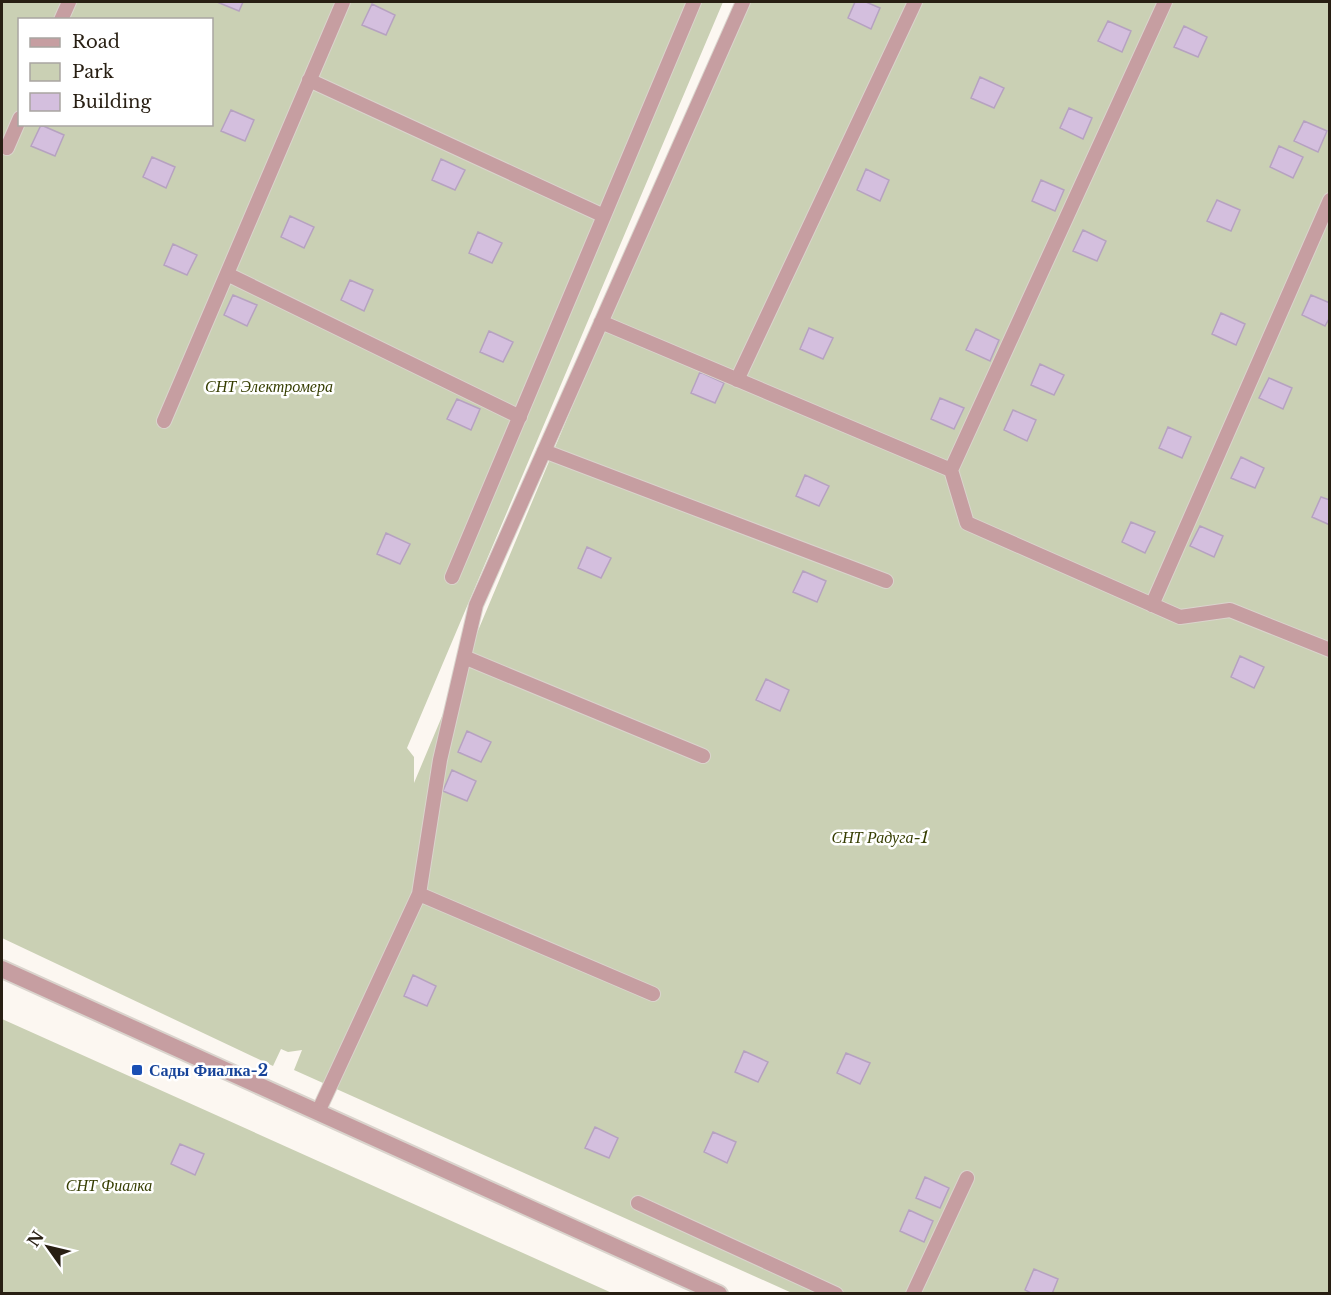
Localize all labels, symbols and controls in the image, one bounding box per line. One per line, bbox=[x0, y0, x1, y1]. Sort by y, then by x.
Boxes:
legend bbox=[18, 18, 213, 126]
text: Road bbox=[72, 31, 120, 53]
text: Park bbox=[72, 61, 114, 83]
text: Building bbox=[72, 91, 151, 113]
park label: СНТ Электромера bbox=[205, 376, 333, 396]
park label: СНТ Радуга-1 bbox=[832, 827, 928, 847]
place label: Сады Фиалка-2 bbox=[149, 1060, 268, 1080]
marker: Сады Фиалка-2 bbox=[130, 1063, 144, 1077]
park label: СНТ Фиалка bbox=[66, 1175, 152, 1195]
north arrow bbox=[18, 1217, 78, 1277]
text: N bbox=[23, 1227, 48, 1250]

